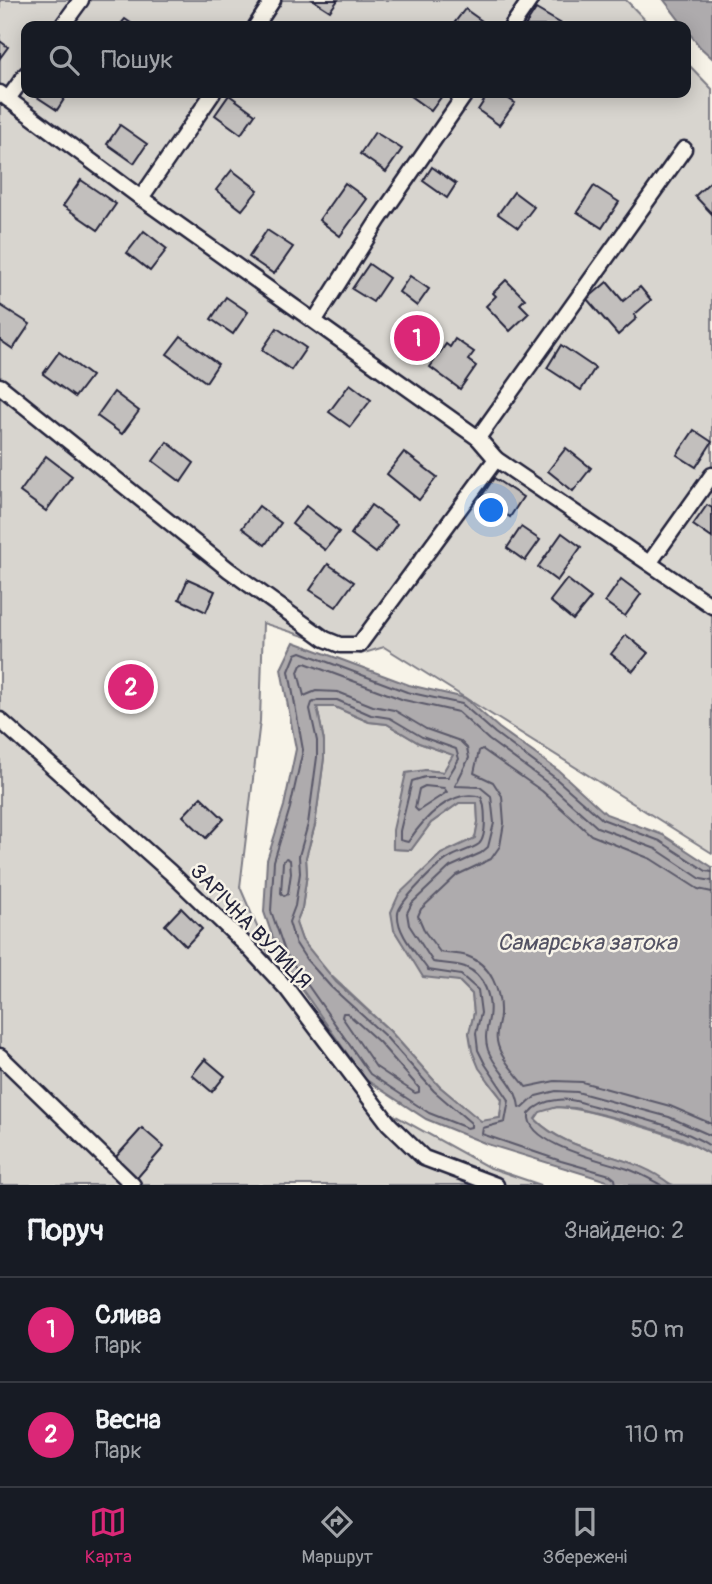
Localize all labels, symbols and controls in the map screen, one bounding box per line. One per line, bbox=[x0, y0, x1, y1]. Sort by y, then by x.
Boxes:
search box bbox=[21, 21, 691, 98]
icon: search bbox=[45, 41, 83, 79]
text: Пошук bbox=[101, 44, 174, 76]
pin: 1 bbox=[394, 312, 440, 364]
your location bbox=[474, 493, 508, 527]
pin: 2 bbox=[108, 661, 154, 713]
street label: ЗАРІЧНА ВУЛИЦЯ bbox=[184, 858, 317, 995]
water label: Самарська затока bbox=[497, 928, 678, 957]
text: Поруч bbox=[28, 1212, 104, 1249]
text: Знайдено: 2 bbox=[564, 1216, 684, 1245]
text: Слива bbox=[95, 1299, 161, 1331]
text: 1 bbox=[47, 1315, 56, 1344]
text: 50 m bbox=[630, 1315, 684, 1344]
text: Парк bbox=[95, 1331, 142, 1360]
text: Весна bbox=[95, 1404, 161, 1436]
text: 2 bbox=[45, 1420, 57, 1449]
text: 110 m bbox=[625, 1420, 684, 1449]
text: Парк bbox=[95, 1436, 142, 1465]
tab: Карта bbox=[85, 1503, 132, 1569]
tab: Маршрут bbox=[302, 1503, 373, 1569]
tab: Збережені bbox=[543, 1503, 627, 1569]

